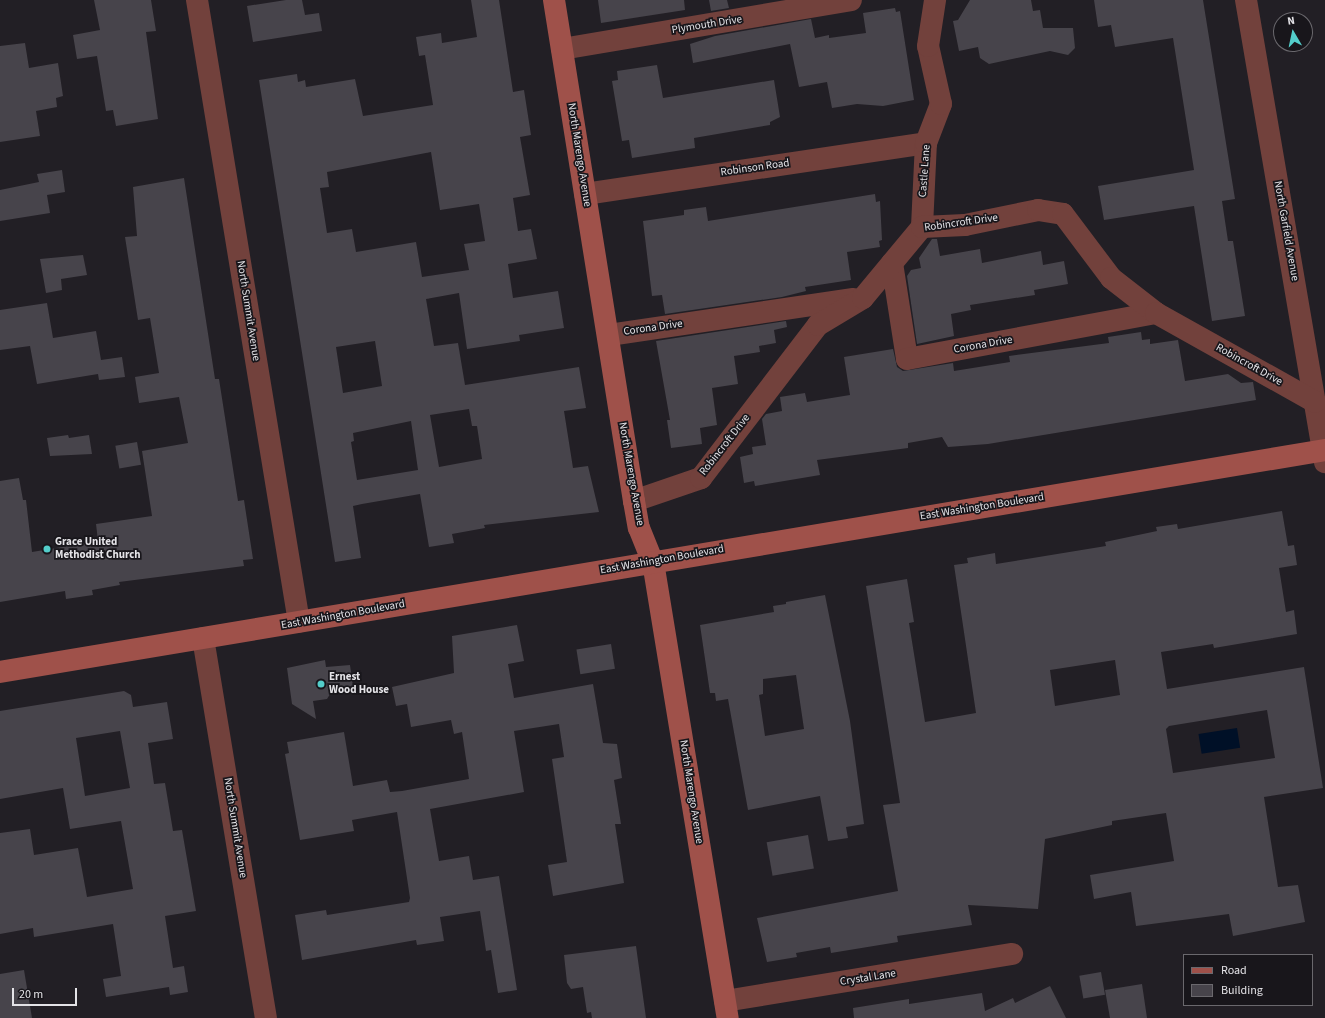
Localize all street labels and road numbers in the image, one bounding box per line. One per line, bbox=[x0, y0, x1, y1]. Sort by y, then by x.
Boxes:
street label: Plymouth Drive bbox=[671, 13, 743, 37]
street label: North Marengo Avenue bbox=[564, 102, 594, 208]
street label: Castle Lane bbox=[917, 144, 933, 198]
street label: Robinson Road bbox=[720, 157, 790, 179]
street label: North Garfield Avenue bbox=[1271, 180, 1301, 282]
street label: Robincroft Drive bbox=[923, 211, 999, 235]
street label: North Summit Avenue bbox=[234, 260, 262, 362]
street label: Corona Drive bbox=[623, 317, 683, 339]
street label: Corona Drive bbox=[953, 333, 1013, 357]
street label: Robincroft Drive bbox=[1213, 341, 1285, 389]
street label: Robincroft Drive bbox=[697, 412, 753, 478]
street label: North Marengo Avenue bbox=[615, 421, 647, 527]
street label: East Washington Boulevard bbox=[919, 491, 1045, 523]
street label: East Washington Boulevard bbox=[599, 543, 725, 577]
street label: East Washington Boulevard bbox=[280, 598, 406, 632]
street label: North Marengo Avenue bbox=[676, 739, 706, 845]
street label: North Summit Avenue bbox=[221, 777, 249, 879]
street label: Crystal Lane bbox=[839, 967, 897, 989]

